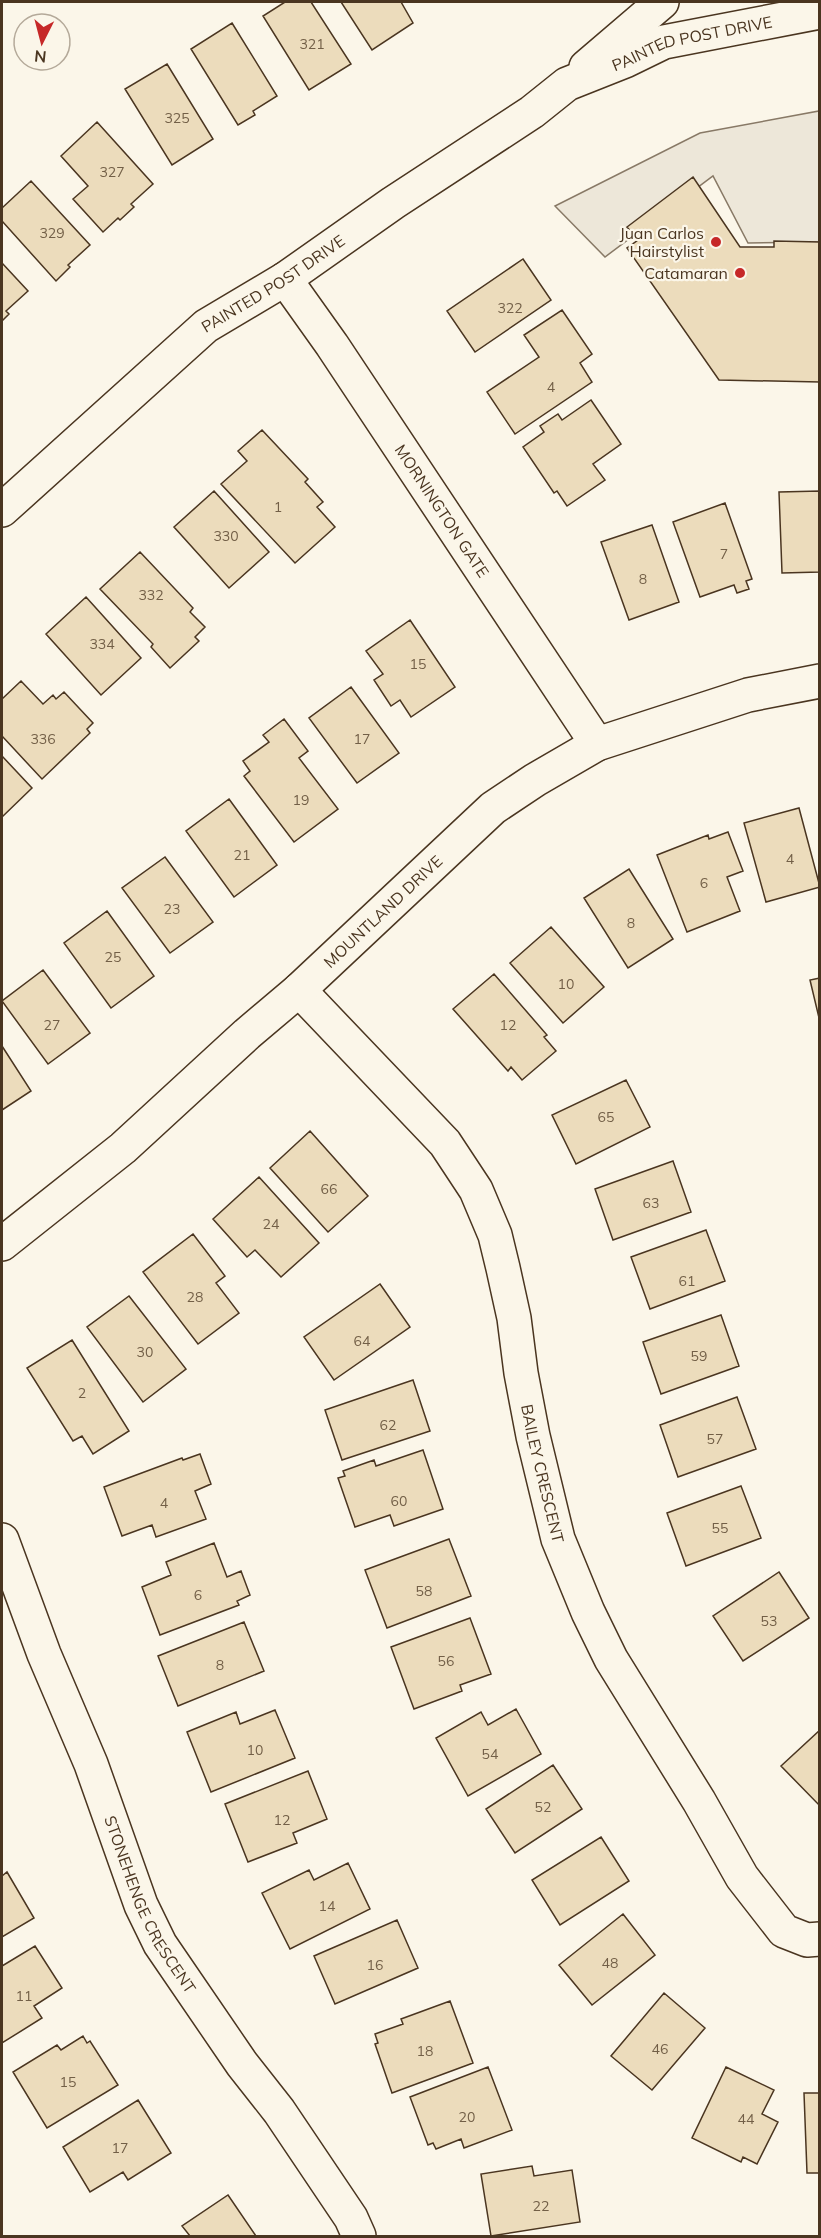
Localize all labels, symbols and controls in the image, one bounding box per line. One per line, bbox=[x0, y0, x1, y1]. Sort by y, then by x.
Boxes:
street label: PAINTED POST DRIVE bbox=[609, 11, 774, 75]
north arrow bbox=[12, 12, 72, 72]
house number: 321 bbox=[299, 35, 325, 53]
text: N bbox=[33, 46, 47, 67]
house number: 325 bbox=[164, 109, 190, 127]
house number: 327 bbox=[99, 163, 125, 181]
place label: Juan Carlos Hairstylist bbox=[619, 223, 704, 261]
house number: 329 bbox=[39, 224, 65, 242]
street label: PAINTED POST DRIVE bbox=[198, 230, 348, 337]
marker: Juan Carlos Hairstylist bbox=[709, 235, 723, 249]
place label: Catamaran bbox=[644, 263, 728, 283]
marker: Catamaran bbox=[733, 266, 747, 280]
house number: 322 bbox=[497, 299, 523, 317]
house number: 4 bbox=[547, 378, 556, 396]
street label: MORNINGTON GATE bbox=[391, 440, 493, 581]
house number: 1 bbox=[274, 498, 282, 516]
house number: 330 bbox=[213, 527, 239, 545]
house number: 7 bbox=[720, 545, 728, 563]
house number: 8 bbox=[639, 570, 647, 588]
house number: 332 bbox=[138, 586, 164, 604]
house number: 334 bbox=[89, 635, 115, 653]
house number: 15 bbox=[410, 655, 426, 673]
house number: 336 bbox=[30, 730, 56, 748]
house number: 17 bbox=[354, 730, 370, 748]
house number: 19 bbox=[293, 791, 309, 809]
house number: 21 bbox=[234, 846, 250, 864]
house number: 4 bbox=[786, 850, 795, 868]
street label: MOUNTLAND DRIVE bbox=[319, 851, 446, 972]
house number: 6 bbox=[700, 874, 708, 892]
house number: 23 bbox=[164, 900, 180, 918]
house number: 8 bbox=[627, 914, 635, 932]
house number: 25 bbox=[105, 948, 121, 966]
house number: 10 bbox=[558, 975, 574, 993]
house number: 27 bbox=[44, 1016, 60, 1034]
house number: 12 bbox=[500, 1016, 516, 1034]
house number: 65 bbox=[598, 1108, 614, 1126]
house number: 66 bbox=[321, 1180, 337, 1198]
house number: 63 bbox=[643, 1194, 659, 1212]
house number: 24 bbox=[263, 1215, 280, 1233]
house number: 61 bbox=[679, 1272, 695, 1290]
house number: 28 bbox=[187, 1288, 203, 1306]
house number: 64 bbox=[354, 1332, 371, 1350]
house number: 30 bbox=[137, 1343, 153, 1361]
house number: 59 bbox=[691, 1347, 707, 1365]
house number: 2 bbox=[78, 1384, 86, 1402]
street label: BAILEY CRESCENT bbox=[517, 1402, 569, 1545]
house number: 62 bbox=[380, 1416, 396, 1434]
house number: 57 bbox=[707, 1430, 723, 1448]
house number: 60 bbox=[391, 1492, 407, 1510]
house number: 4 bbox=[160, 1494, 169, 1512]
house number: 55 bbox=[712, 1519, 728, 1537]
house number: 58 bbox=[416, 1582, 432, 1600]
house number: 6 bbox=[194, 1586, 202, 1604]
house number: 53 bbox=[761, 1612, 777, 1630]
house number: 56 bbox=[438, 1652, 454, 1670]
house number: 8 bbox=[216, 1656, 224, 1674]
house number: 10 bbox=[247, 1741, 263, 1759]
house number: 54 bbox=[482, 1745, 499, 1763]
house number: 52 bbox=[535, 1798, 551, 1816]
house number: 12 bbox=[274, 1811, 290, 1829]
street label: STONEHENGE CRESCENT bbox=[100, 1813, 201, 1997]
house number: 14 bbox=[319, 1897, 336, 1915]
house number: 48 bbox=[602, 1954, 618, 1972]
house number: 16 bbox=[367, 1956, 383, 1974]
house number: 11 bbox=[16, 1987, 32, 2005]
house number: 46 bbox=[652, 2040, 668, 2058]
house number: 18 bbox=[417, 2042, 433, 2060]
house number: 15 bbox=[60, 2073, 76, 2091]
house number: 20 bbox=[459, 2108, 475, 2126]
house number: 44 bbox=[738, 2110, 755, 2128]
house number: 17 bbox=[112, 2139, 128, 2157]
house number: 22 bbox=[533, 2197, 549, 2215]

